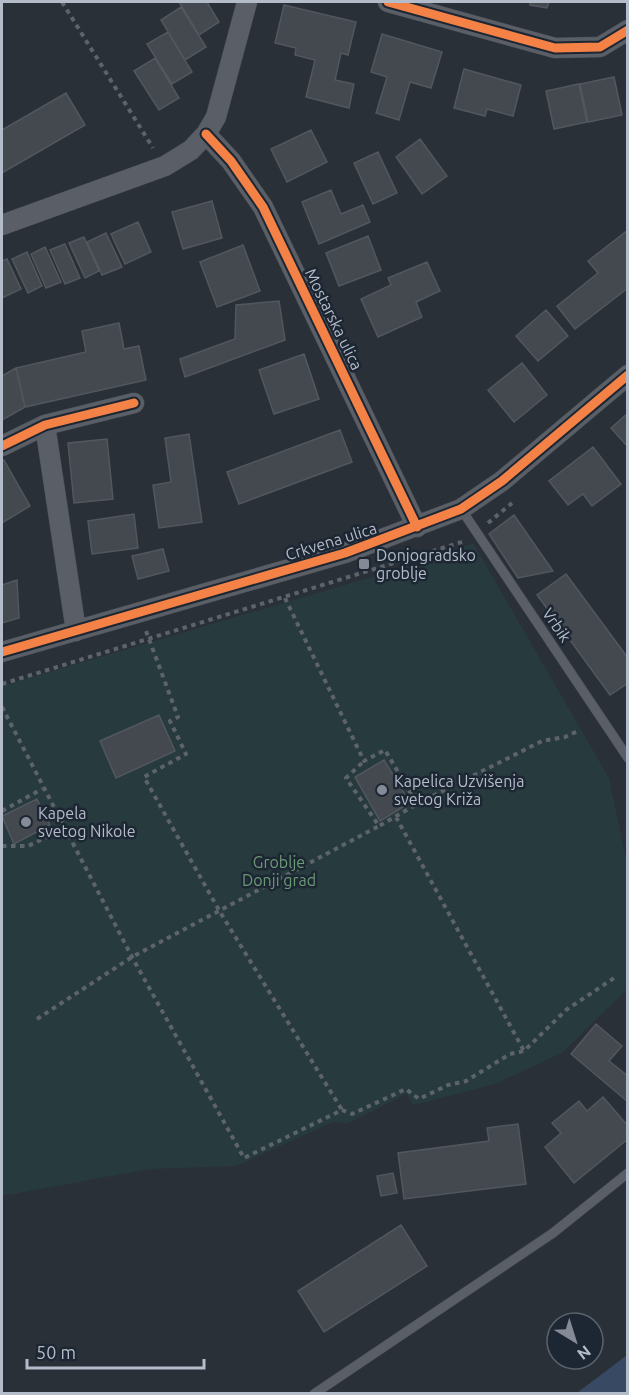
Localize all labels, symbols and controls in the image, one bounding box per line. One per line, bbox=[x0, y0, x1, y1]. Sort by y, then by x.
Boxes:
street label: Mostarska ulica bbox=[302, 265, 366, 373]
street label: Crkvena ulica bbox=[283, 519, 379, 563]
place label: Donjogradsko groblje bbox=[376, 546, 476, 582]
marker: Donjogradsko groblje bbox=[357, 557, 371, 571]
street label: Vrbik bbox=[539, 605, 575, 645]
place label: Kapelica Uzvišenja svetog Križa bbox=[394, 772, 524, 808]
marker: Kapelica Uzvišenja svetog Križa bbox=[375, 783, 389, 797]
place label: Kapela svetog Nikole bbox=[38, 804, 136, 840]
marker: Kapela svetog Nikole bbox=[19, 815, 33, 829]
park label: Groblje Donji grad bbox=[242, 853, 316, 889]
north arrow bbox=[545, 1311, 605, 1371]
scale bar bbox=[27, 1332, 204, 1370]
text: 50 m bbox=[36, 1342, 76, 1362]
text: N bbox=[574, 1342, 594, 1364]

